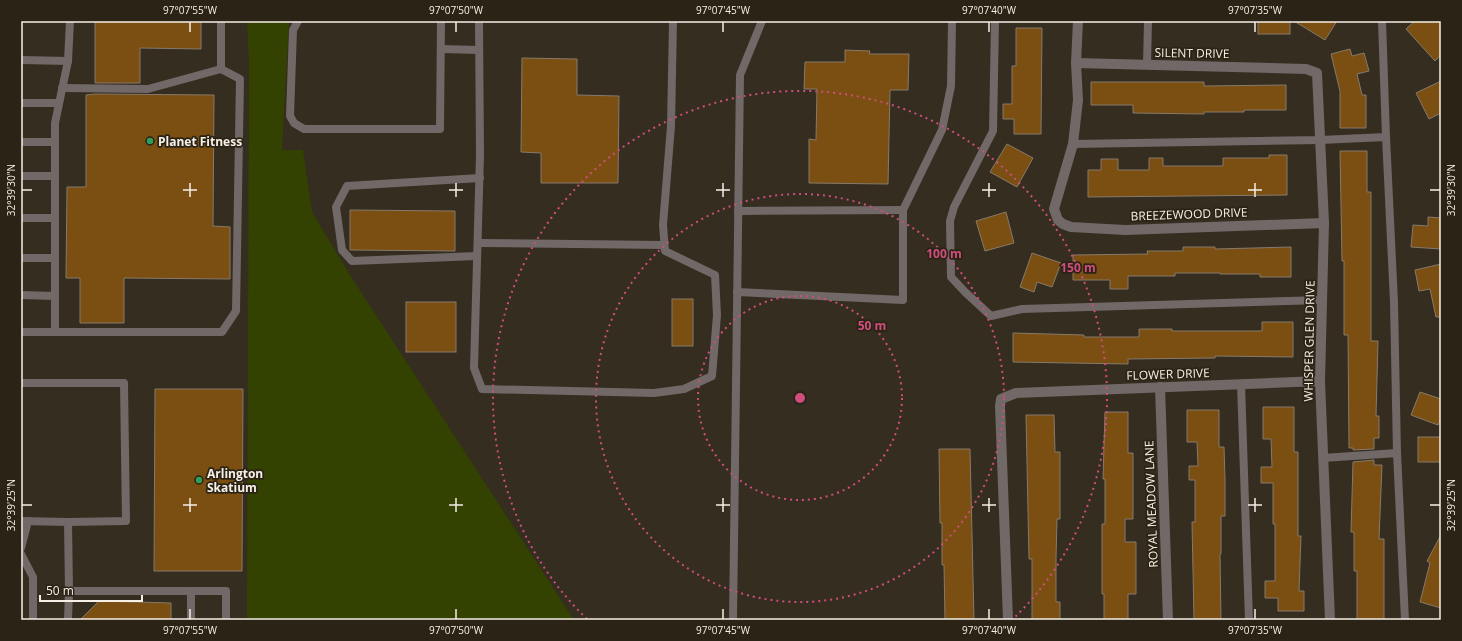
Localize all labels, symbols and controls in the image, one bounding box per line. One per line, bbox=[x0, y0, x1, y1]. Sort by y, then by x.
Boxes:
text: 97°07'55"W bbox=[163, 3, 218, 17]
text: 97°07'50"W bbox=[429, 3, 484, 17]
text: 97°07'45"W bbox=[696, 3, 751, 17]
text: 97°07'40"W bbox=[962, 3, 1017, 17]
text: 97°07'35"W bbox=[1228, 3, 1283, 17]
street label: SILENT DRIVE bbox=[1154, 44, 1230, 62]
place label: Planet Fitness bbox=[158, 133, 242, 150]
marker: Planet Fitness bbox=[145, 136, 155, 146]
text: 32°39'30"N bbox=[4, 164, 18, 216]
text: 32°39'30"N bbox=[1444, 164, 1458, 216]
street label: BREEZEWOOD DRIVE bbox=[1130, 203, 1248, 225]
text: 100 m bbox=[926, 245, 962, 262]
text: 150 m bbox=[1060, 259, 1096, 276]
street label: WHISPER GLEN DRIVE bbox=[1299, 280, 1319, 402]
text: 50 m bbox=[858, 317, 886, 334]
street label: FLOWER DRIVE bbox=[1126, 364, 1210, 384]
centre of rings bbox=[793, 391, 807, 405]
street label: ROYAL MEADOW LANE bbox=[1140, 440, 1162, 568]
place label: Arlington Skatium bbox=[207, 465, 263, 496]
marker: Arlington Skatium bbox=[194, 475, 204, 485]
text: 32°39'25"N bbox=[4, 479, 18, 531]
text: 32°39'25"N bbox=[1444, 479, 1458, 531]
scale bar bbox=[40, 577, 142, 603]
text: 50 m bbox=[46, 582, 74, 599]
text: 97°07'55"W bbox=[163, 623, 218, 637]
text: 97°07'50"W bbox=[429, 623, 484, 637]
text: 97°07'45"W bbox=[696, 623, 751, 637]
text: 97°07'40"W bbox=[962, 623, 1017, 637]
text: 97°07'35"W bbox=[1228, 623, 1283, 637]

